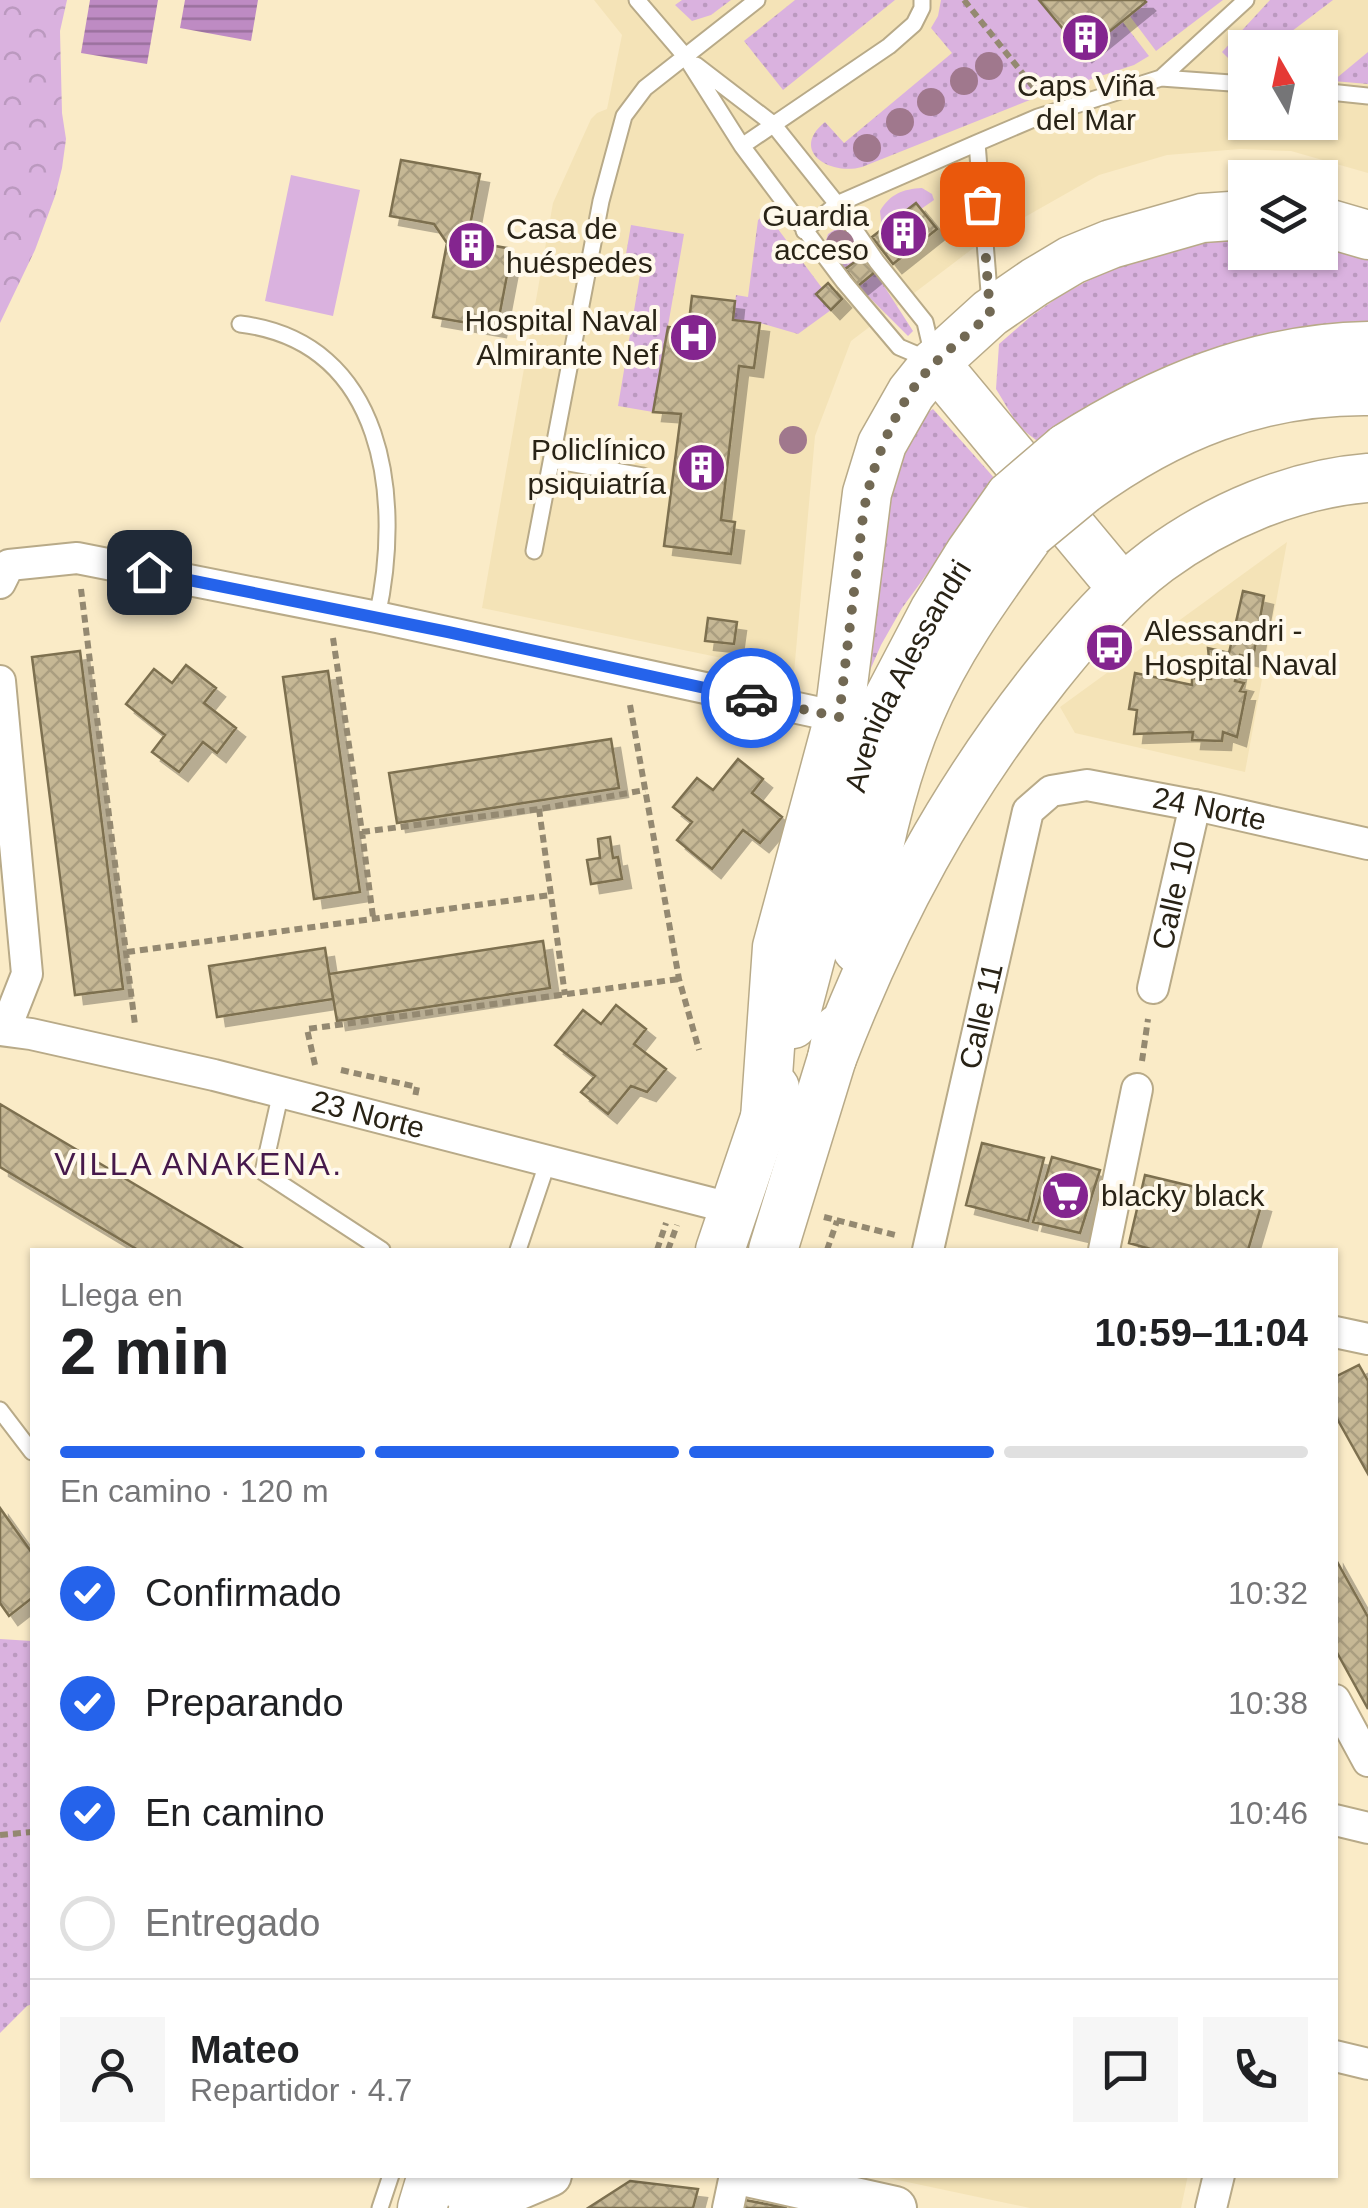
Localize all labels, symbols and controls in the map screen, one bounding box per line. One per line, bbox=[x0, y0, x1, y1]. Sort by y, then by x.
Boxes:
building icon: Caps Viña del Mar bbox=[1060, 11, 1112, 63]
north arrow bbox=[1228, 30, 1338, 140]
map controls bbox=[1228, 30, 1338, 270]
place label: Caps Viña del Mar bbox=[1017, 69, 1155, 136]
button: layers bbox=[1228, 160, 1338, 270]
pin bbox=[940, 162, 1025, 247]
icon: bag bbox=[955, 177, 1010, 232]
place label: Guardia acceso bbox=[762, 199, 869, 266]
building icon: Guardia acceso bbox=[878, 207, 930, 259]
place label: Casa de huéspedes bbox=[506, 212, 653, 279]
building icon: Casa de huéspedes bbox=[445, 220, 497, 272]
place label: Hospital Naval Almirante Nef bbox=[465, 304, 659, 371]
hospital icon: Hospital Naval Almirante Nef bbox=[667, 312, 719, 364]
place label: Policlínico psiquiatría bbox=[528, 433, 666, 500]
building icon: Policlínico psiquiatría bbox=[675, 441, 727, 493]
pin bbox=[107, 530, 192, 615]
icon: home bbox=[122, 545, 177, 600]
street label: Avenida Alessandri bbox=[838, 554, 977, 795]
place label: Alessandri - Hospital Naval bbox=[1144, 614, 1337, 681]
bus stop icon: Alessandri - Hospital Naval bbox=[1083, 622, 1135, 674]
courier bbox=[701, 648, 801, 748]
icon: car bbox=[724, 671, 779, 726]
street label: 24 Norte bbox=[1150, 781, 1270, 836]
street label: Calle 10 bbox=[1145, 838, 1202, 953]
street label: Calle 11 bbox=[953, 960, 1009, 1072]
street label: 23 Norte bbox=[308, 1084, 428, 1145]
district label: VILLA ANAKENA. bbox=[54, 1146, 344, 1182]
supermarket icon: blacky black bbox=[1040, 1170, 1092, 1222]
place label: blacky black bbox=[1101, 1179, 1265, 1212]
text: Llega en bbox=[60, 1277, 183, 1313]
text: 10:59–11:04 bbox=[1095, 1312, 1308, 1354]
text: 2 min bbox=[60, 1315, 230, 1388]
text: En camino · 120 m bbox=[60, 1473, 329, 1509]
icon: check bbox=[60, 1566, 115, 1621]
text: Confirmado bbox=[145, 1572, 341, 1614]
text: 10:32 bbox=[1228, 1575, 1308, 1611]
icon: check bbox=[60, 1676, 115, 1731]
text: Preparando bbox=[145, 1682, 344, 1724]
text: 10:38 bbox=[1228, 1685, 1308, 1721]
icon: check bbox=[60, 1786, 115, 1841]
text: En camino bbox=[145, 1792, 325, 1834]
text: 10:46 bbox=[1228, 1795, 1308, 1831]
text: Entregado bbox=[145, 1902, 320, 1944]
button: person bbox=[60, 2017, 165, 2122]
button: chat bbox=[1073, 2017, 1178, 2122]
button: phone bbox=[1203, 2017, 1308, 2122]
text: Mateo bbox=[190, 2029, 300, 2071]
text: Repartidor · 4.7 bbox=[190, 2072, 412, 2108]

